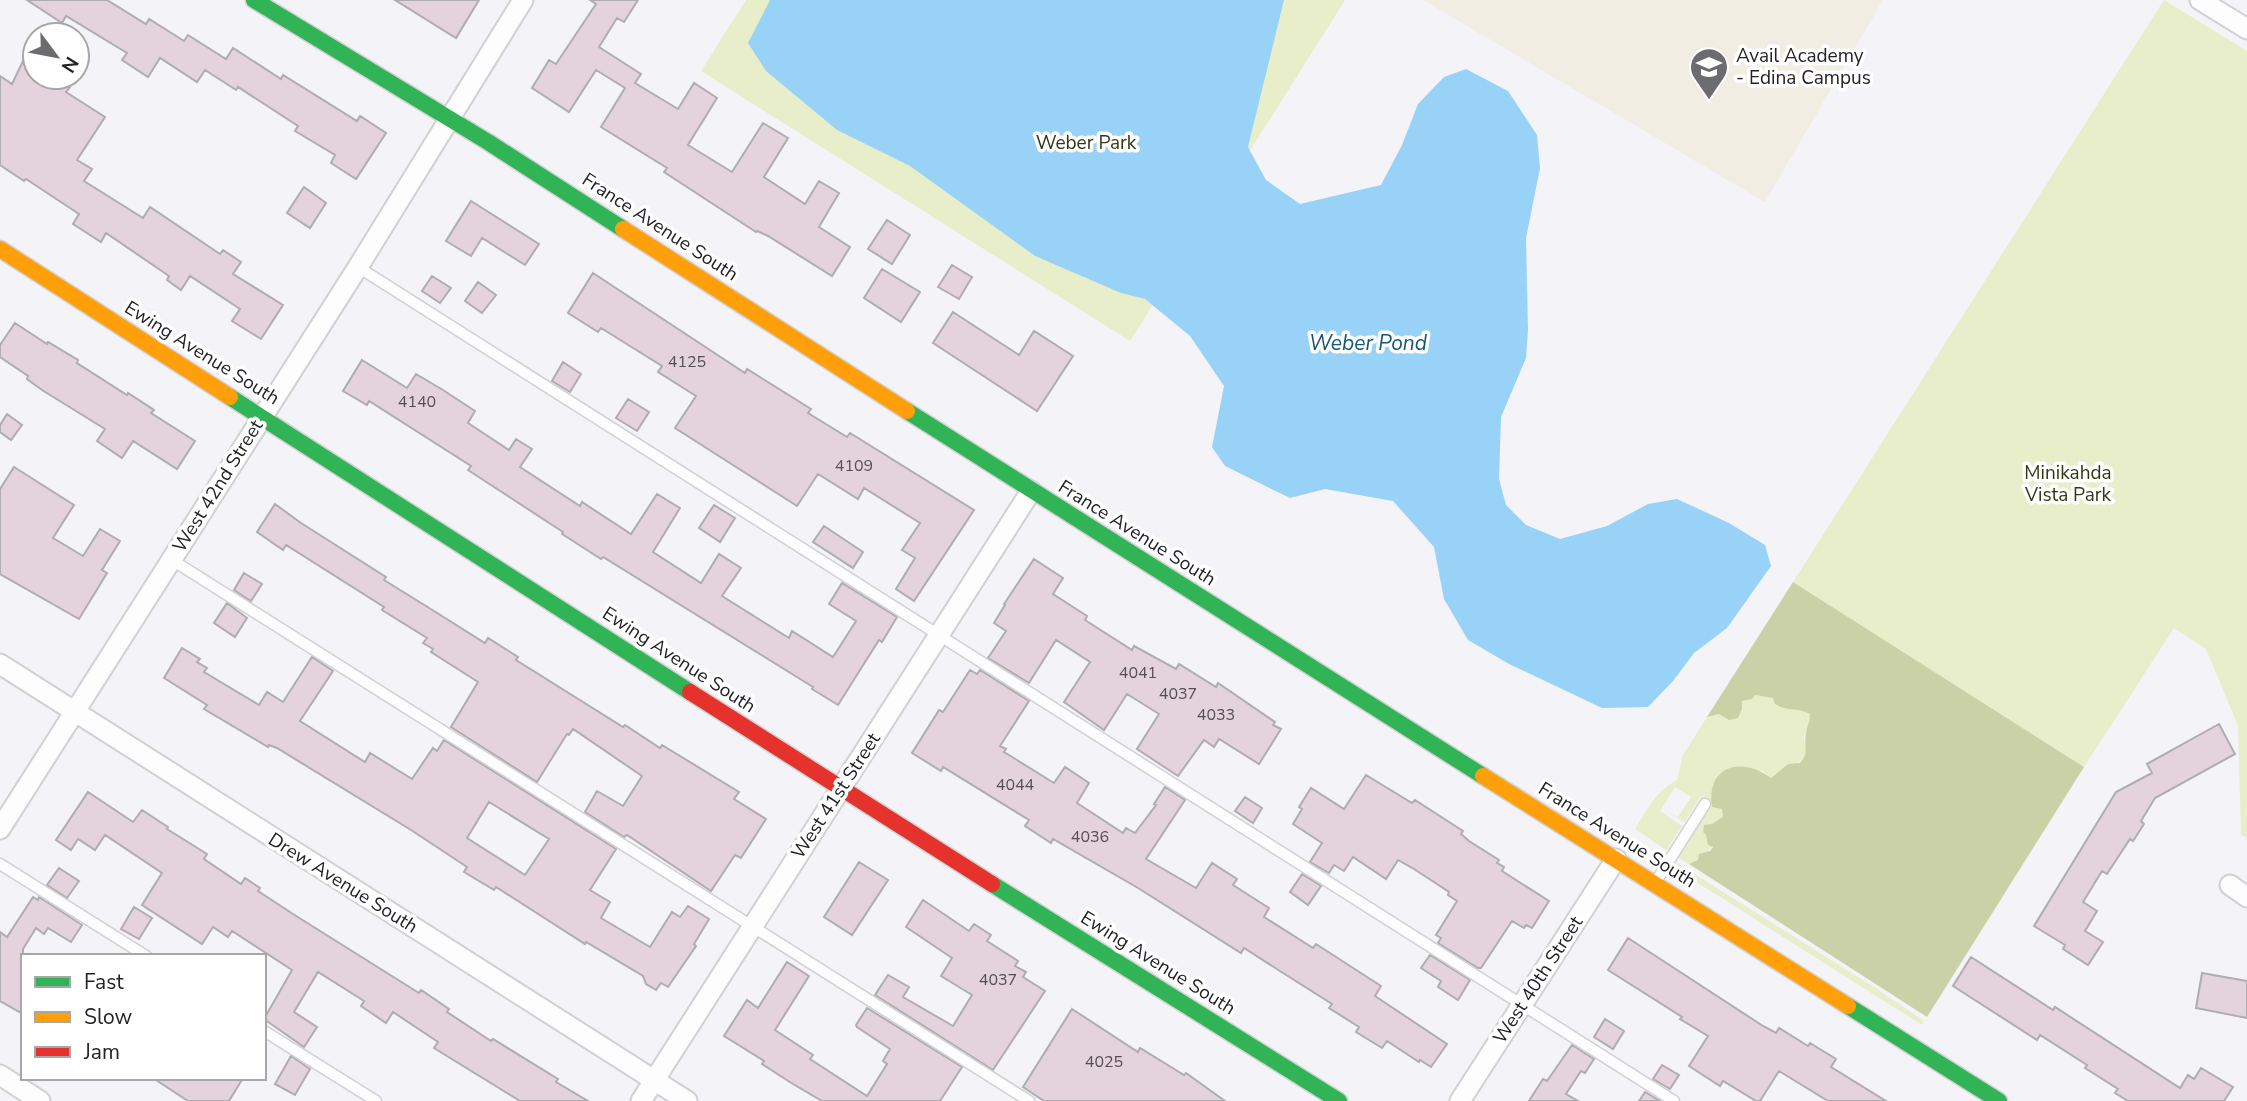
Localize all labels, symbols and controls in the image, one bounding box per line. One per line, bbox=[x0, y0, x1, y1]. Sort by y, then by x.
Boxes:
north arrow bbox=[21, 21, 91, 91]
place label: Avail Academy - Edina Campus bbox=[1736, 43, 1871, 91]
school or university icon: Avail Academy - Edina Campus bbox=[1688, 46, 1730, 101]
text: N bbox=[55, 52, 84, 77]
park label: Weber Park bbox=[1036, 130, 1137, 156]
street label: France Avenue South bbox=[577, 167, 743, 287]
street label: Ewing Avenue South bbox=[120, 295, 284, 411]
water label: Weber Pond bbox=[1309, 329, 1428, 357]
house number: 4125 bbox=[668, 351, 706, 373]
house number: 4140 bbox=[398, 391, 436, 413]
street label: West 42nd Street bbox=[167, 414, 269, 557]
house number: 4109 bbox=[835, 455, 873, 477]
park label: Minikahda Vista Park bbox=[2024, 460, 2112, 508]
street label: France Avenue South bbox=[1053, 474, 1221, 592]
street label: Ewing Avenue South bbox=[597, 601, 761, 719]
house number: 4041 bbox=[1119, 662, 1157, 684]
house number: 4037 bbox=[1159, 683, 1197, 705]
house number: 4033 bbox=[1197, 704, 1235, 726]
street label: West 41st Street bbox=[785, 728, 887, 864]
house number: 4044 bbox=[996, 774, 1035, 796]
street label: France Avenue South bbox=[1533, 776, 1701, 894]
house number: 4036 bbox=[1071, 826, 1109, 848]
street label: Drew Avenue South bbox=[263, 827, 423, 939]
street label: Ewing Avenue South bbox=[1076, 905, 1240, 1021]
street label: West 40th Street bbox=[1487, 911, 1589, 1049]
legend bbox=[21, 954, 266, 1080]
text: Fast bbox=[84, 968, 124, 996]
house number: 4037 bbox=[979, 969, 1017, 991]
text: Slow bbox=[84, 1003, 133, 1031]
text: Jam bbox=[83, 1038, 120, 1066]
house number: 4025 bbox=[1085, 1051, 1123, 1073]

